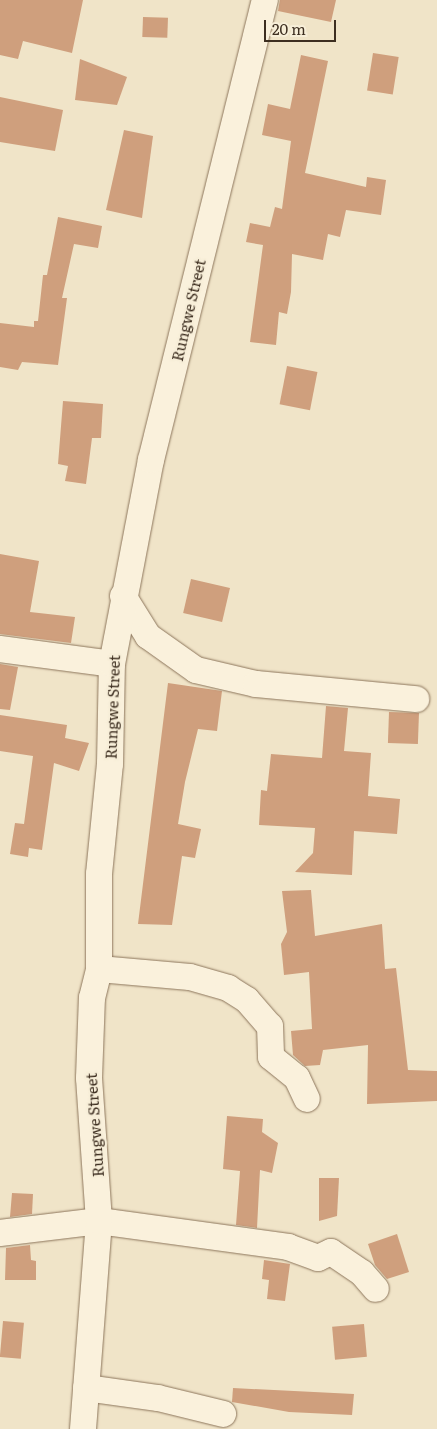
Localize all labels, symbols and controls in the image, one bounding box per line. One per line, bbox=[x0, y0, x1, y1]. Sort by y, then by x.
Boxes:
scale bar bbox=[267, 10, 340, 42]
text: 20 m bbox=[272, 17, 306, 40]
street label: Rungwe Street bbox=[167, 257, 209, 363]
street label: Rungwe Street bbox=[101, 655, 123, 759]
street label: Rungwe Street bbox=[81, 1072, 107, 1178]

